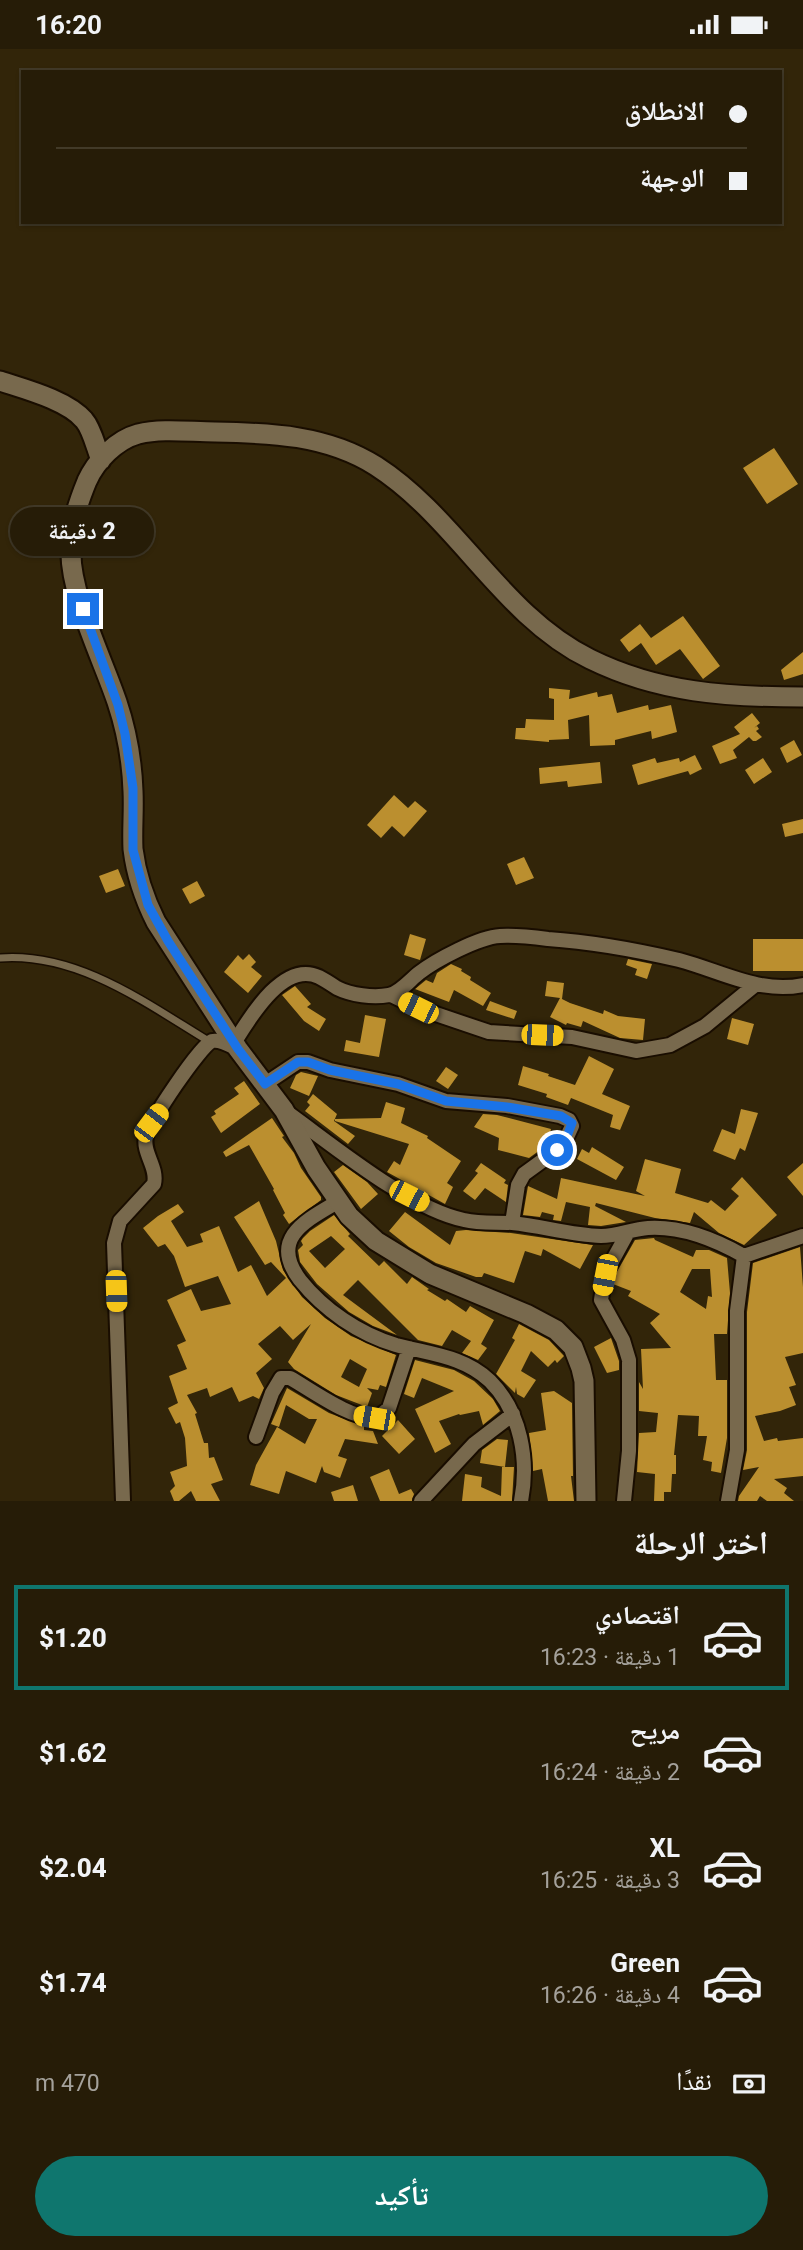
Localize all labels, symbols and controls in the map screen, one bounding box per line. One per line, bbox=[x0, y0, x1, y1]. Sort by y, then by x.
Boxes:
text: 16:20 bbox=[35, 10, 102, 40]
text: الانطلاق bbox=[625, 96, 705, 126]
text: الوجهة bbox=[640, 163, 705, 193]
callout: 2 دقيقة bbox=[11, 507, 155, 557]
text: 2 دقيقة bbox=[48, 518, 116, 545]
route end bbox=[67, 593, 99, 625]
car bbox=[395, 989, 442, 1027]
car bbox=[521, 1024, 564, 1046]
car bbox=[130, 1100, 173, 1146]
route start bbox=[541, 1134, 573, 1166]
car bbox=[386, 1177, 433, 1215]
car bbox=[591, 1252, 620, 1298]
car bbox=[105, 1270, 128, 1312]
car bbox=[352, 1404, 397, 1432]
text: اختر الرحلة bbox=[634, 1524, 768, 1562]
text: اقتصادي bbox=[595, 1600, 680, 1630]
icon: car bbox=[701, 1606, 764, 1669]
text: $1.20 bbox=[39, 1623, 107, 1653]
text: 1 دقيقة · 16:23 bbox=[540, 1644, 680, 1671]
text: مريح bbox=[630, 1715, 680, 1745]
icon: car bbox=[701, 1721, 764, 1784]
text: $1.62 bbox=[39, 1738, 107, 1768]
text: 2 دقيقة · 16:24 bbox=[540, 1759, 680, 1786]
text: XL bbox=[649, 1833, 680, 1863]
icon: car bbox=[701, 1836, 764, 1899]
text: $2.04 bbox=[39, 1853, 107, 1883]
text: 3 دقيقة · 16:25 bbox=[540, 1867, 680, 1894]
text: Green bbox=[610, 1948, 680, 1978]
icon: car bbox=[701, 1951, 764, 2014]
text: $1.74 bbox=[39, 1968, 107, 1998]
text: 4 دقيقة · 16:26 bbox=[540, 1982, 680, 2009]
icon: cash bbox=[730, 2065, 768, 2103]
text: نقدًا bbox=[676, 2066, 712, 2096]
text: 470 m bbox=[35, 2070, 100, 2097]
button: تأكيد bbox=[35, 2156, 768, 2236]

